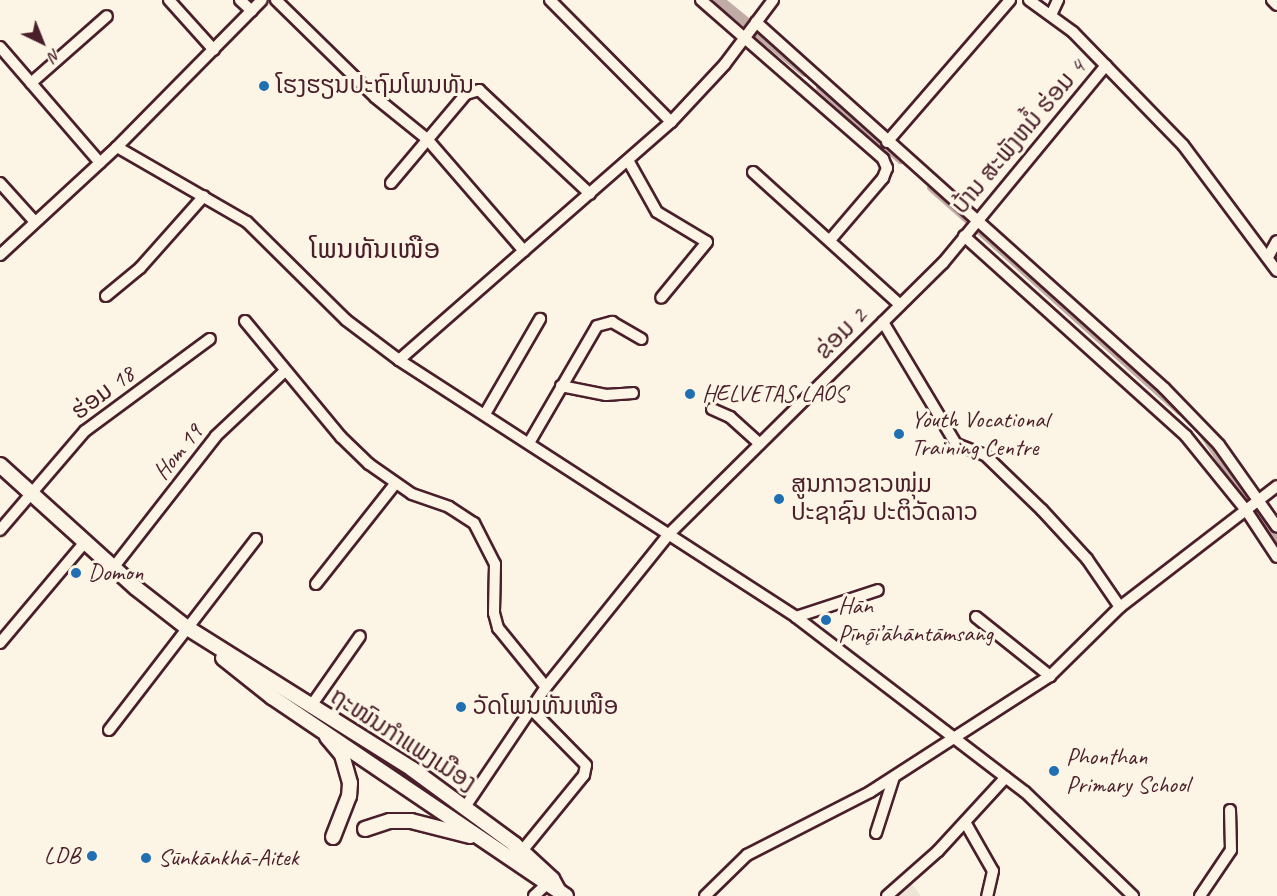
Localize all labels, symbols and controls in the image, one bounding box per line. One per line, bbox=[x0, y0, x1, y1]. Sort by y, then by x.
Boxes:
north arrow bbox=[12, 12, 72, 72]
text: N bbox=[44, 44, 65, 66]
street label: ບ້ານ ສະພັງຫມໍ້ ຮ່ອມ 4 bbox=[946, 54, 1092, 220]
place label: ໂຮງຮຽນປະຖົມໂພນທັນ bbox=[276, 72, 474, 100]
marker: ໂຮງຮຽນປະຖົມໂພນທັນ bbox=[257, 79, 271, 93]
district label: ໂພນທັນເໜືອ bbox=[310, 234, 440, 266]
street label: ຂ່ອມ 2 bbox=[809, 302, 873, 366]
street label: ຮ່ອມ 18 bbox=[66, 360, 140, 426]
place label: HELVETAS LAOS bbox=[702, 380, 845, 408]
marker: HELVETAS LAOS bbox=[683, 387, 697, 401]
place label: Youth Vocational Training Centre bbox=[911, 406, 1047, 462]
street label: Hom 19 bbox=[147, 419, 209, 485]
marker: Youth Vocational Training Centre bbox=[892, 427, 906, 441]
place label: ສູນກາວຂາວໜຸ່ມ ປະຊາຊົນ ປະຕິວັດລາວ bbox=[791, 471, 978, 527]
marker: ສູນກາວຂາວໜຸ່ມ ປະຊາຊົນ ປະຕິວັດລາວ bbox=[772, 492, 786, 506]
place label: Domon bbox=[88, 559, 143, 587]
marker: Domon bbox=[69, 566, 83, 580]
place label: Hān Pīnǭi’āhāntāmsang bbox=[838, 592, 993, 648]
marker: Hān Pīnǭi’āhāntāmsang bbox=[819, 613, 833, 627]
street label: ຖະໜົນກຳແພງເມືອງ bbox=[325, 682, 481, 798]
place label: ວັດໂພນທັນເໜືອ bbox=[473, 693, 618, 721]
marker: ວັດໂພນທັນເໜືອ bbox=[454, 700, 468, 714]
place label: Phonthan Primary School bbox=[1066, 743, 1189, 799]
marker: Phonthan Primary School bbox=[1047, 764, 1061, 778]
place label: LDB bbox=[44, 842, 80, 870]
place label: Sūnkānkhā-Aitek bbox=[158, 844, 298, 872]
marker: LDB bbox=[85, 849, 99, 863]
marker: Sūnkānkhā-Aitek bbox=[139, 851, 153, 865]

